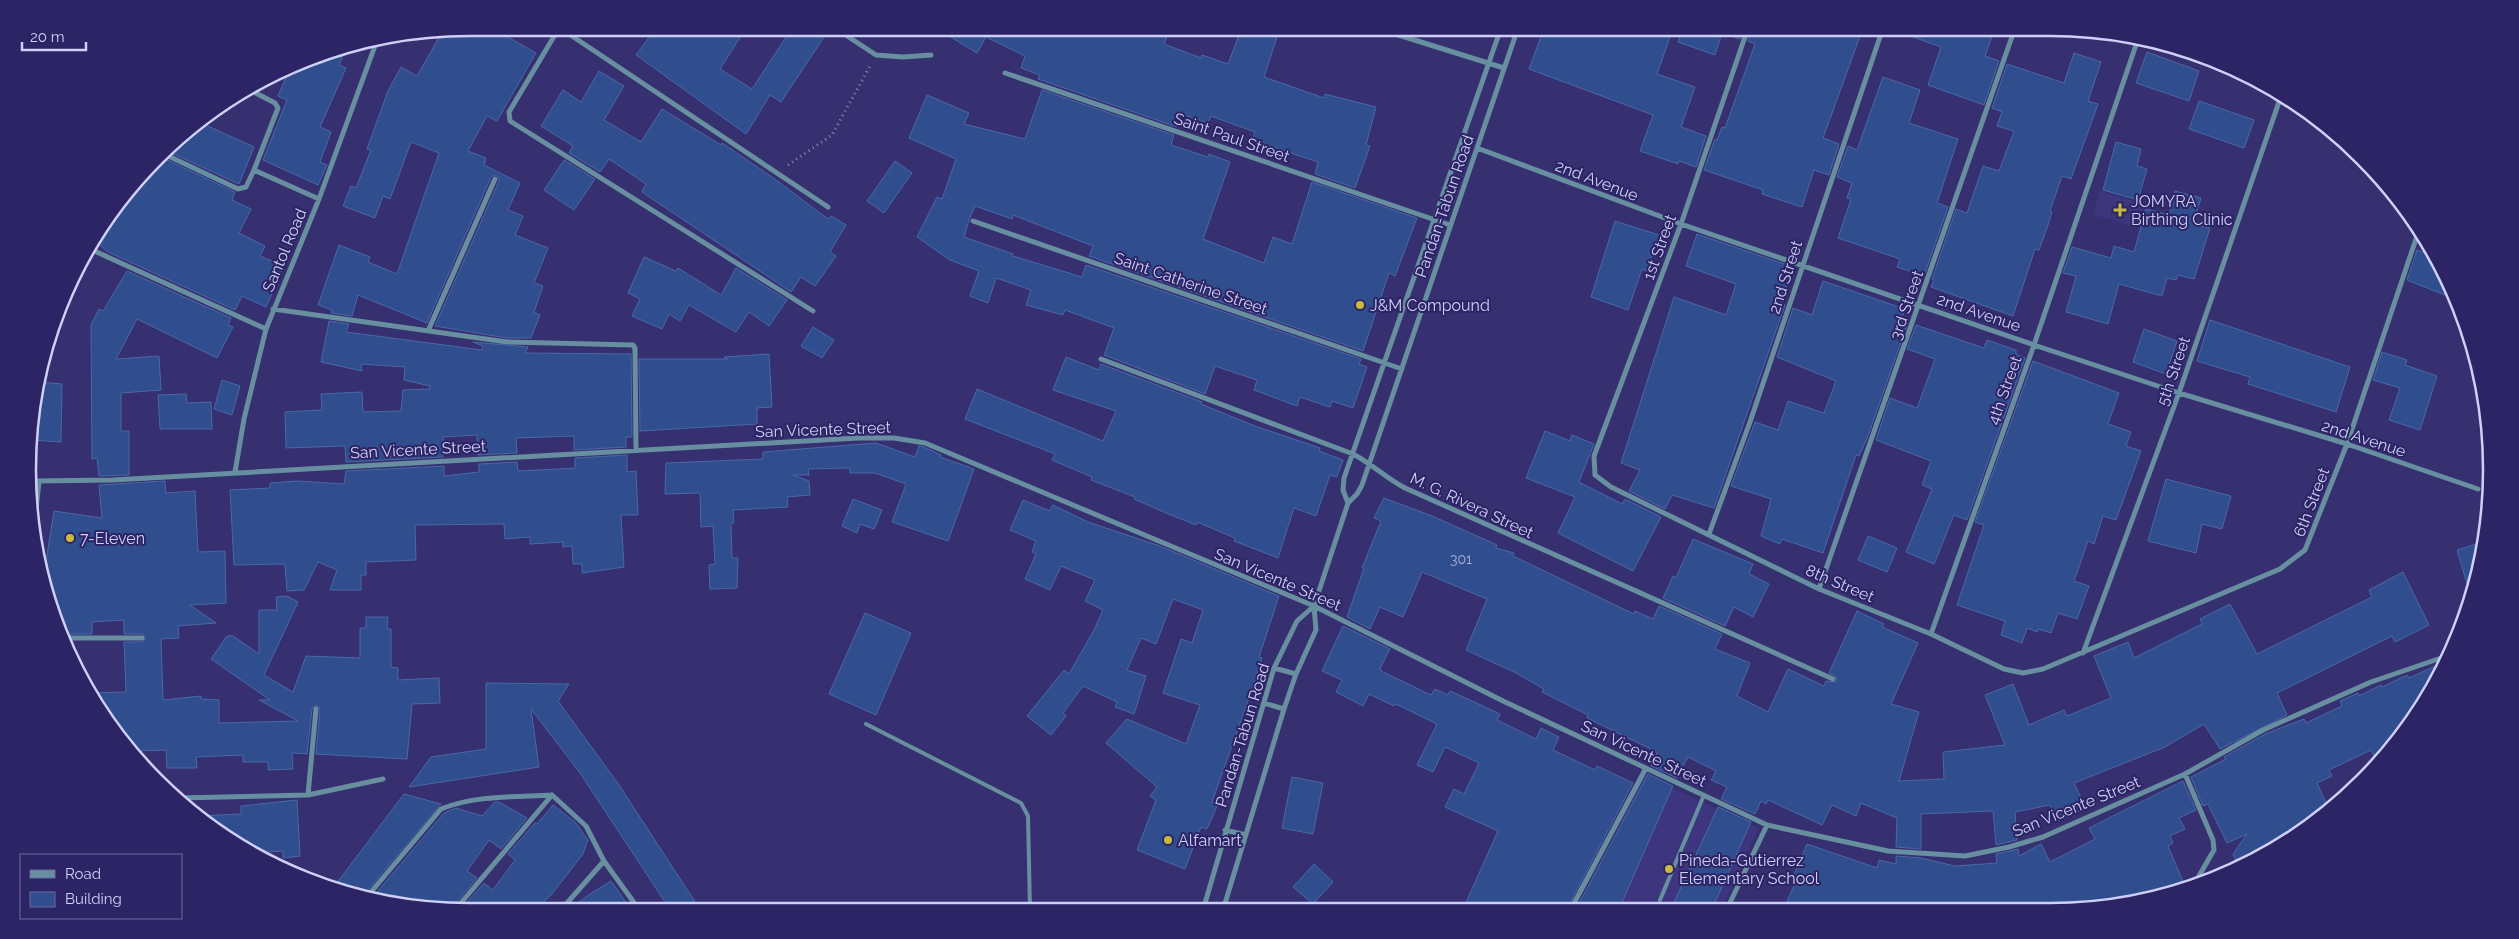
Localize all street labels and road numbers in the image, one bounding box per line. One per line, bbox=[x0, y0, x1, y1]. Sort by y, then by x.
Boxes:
street label: Saint Paul Street bbox=[1172, 109, 1293, 166]
street label: Pandan-Tabun Road bbox=[1411, 132, 1478, 280]
street label: 2nd Avenue bbox=[1553, 156, 1641, 205]
street label: Santol Road bbox=[258, 206, 311, 295]
street label: 1st Street bbox=[1639, 211, 1680, 283]
street label: 2nd Street bbox=[1765, 237, 1806, 316]
street label: Saint Catherine Street bbox=[1112, 248, 1270, 319]
street label: 3rd Street bbox=[1886, 267, 1927, 342]
street label: 2nd Avenue bbox=[1934, 289, 2023, 336]
street label: 5th Street bbox=[2153, 334, 2194, 408]
street label: 4th Street bbox=[1983, 353, 2026, 427]
street label: 2nd Avenue bbox=[2319, 416, 2408, 461]
street label: San Vicente Street bbox=[755, 418, 892, 441]
street label: San Vicente Street bbox=[350, 436, 487, 463]
street label: 6th Street bbox=[2290, 464, 2334, 540]
street label: M. G. Rivera Street bbox=[1407, 469, 1537, 543]
street label: San Vicente Street bbox=[1211, 544, 1345, 615]
street label: 8th Street bbox=[1803, 561, 1878, 607]
street label: Pandan-Tabun Road bbox=[1212, 661, 1273, 809]
street label: San Vicente Street bbox=[1578, 716, 1710, 791]
street label: San Vicente Street bbox=[2010, 772, 2143, 841]

